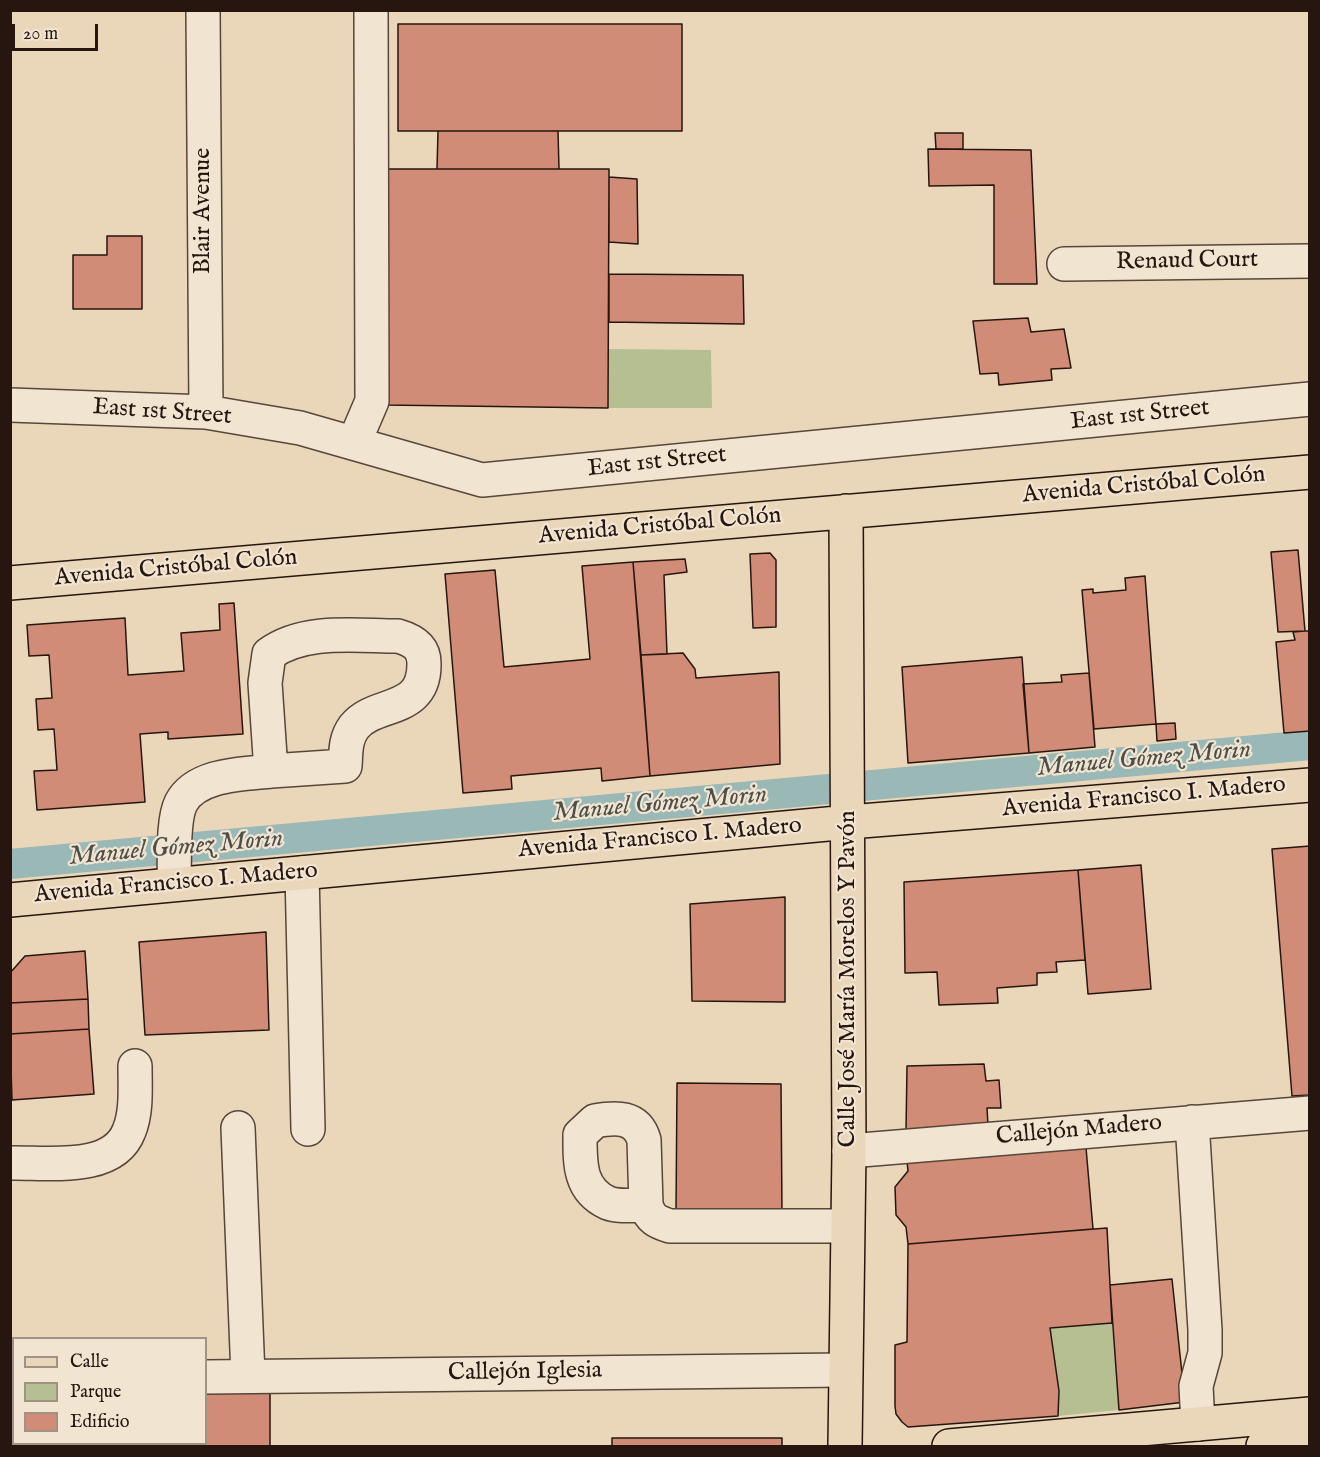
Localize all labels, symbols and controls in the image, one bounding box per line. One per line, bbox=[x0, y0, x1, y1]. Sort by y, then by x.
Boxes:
scale bar bbox=[15, 12, 100, 50]
text: 20 m bbox=[23, 23, 58, 46]
street label: Blair Avenue bbox=[190, 148, 218, 274]
street label: Renaud Court bbox=[1116, 246, 1258, 278]
street label: East 1st Street bbox=[91, 394, 233, 432]
street label: East 1st Street bbox=[1069, 394, 1211, 438]
street label: East 1st Street bbox=[586, 441, 728, 485]
street label: Avenida Cristóbal Colón bbox=[1021, 461, 1267, 511]
street label: Avenida Cristóbal Colón bbox=[537, 502, 783, 552]
street label: Avenida Cristóbal Colón bbox=[53, 544, 299, 594]
water label: Manuel Gómez Morin bbox=[1036, 735, 1252, 785]
street label: Avenida Francisco I. Madero bbox=[1001, 771, 1287, 825]
water label: Manuel Gómez Morin bbox=[552, 780, 768, 830]
street label: Calle José María Morelos Y Pavón bbox=[835, 811, 863, 1147]
street label: Avenida Francisco I. Madero bbox=[517, 812, 803, 866]
water label: Manuel Gómez Morin bbox=[68, 824, 284, 874]
street label: Avenida Francisco I. Madero bbox=[33, 857, 319, 911]
street label: Callejón Madero bbox=[995, 1109, 1163, 1153]
legend bbox=[12, 1337, 207, 1445]
text: Calle bbox=[70, 1351, 109, 1374]
street label: Callejón Iglesia bbox=[448, 1357, 602, 1389]
text: Parque bbox=[70, 1381, 121, 1404]
text: Edificio bbox=[70, 1411, 130, 1434]

